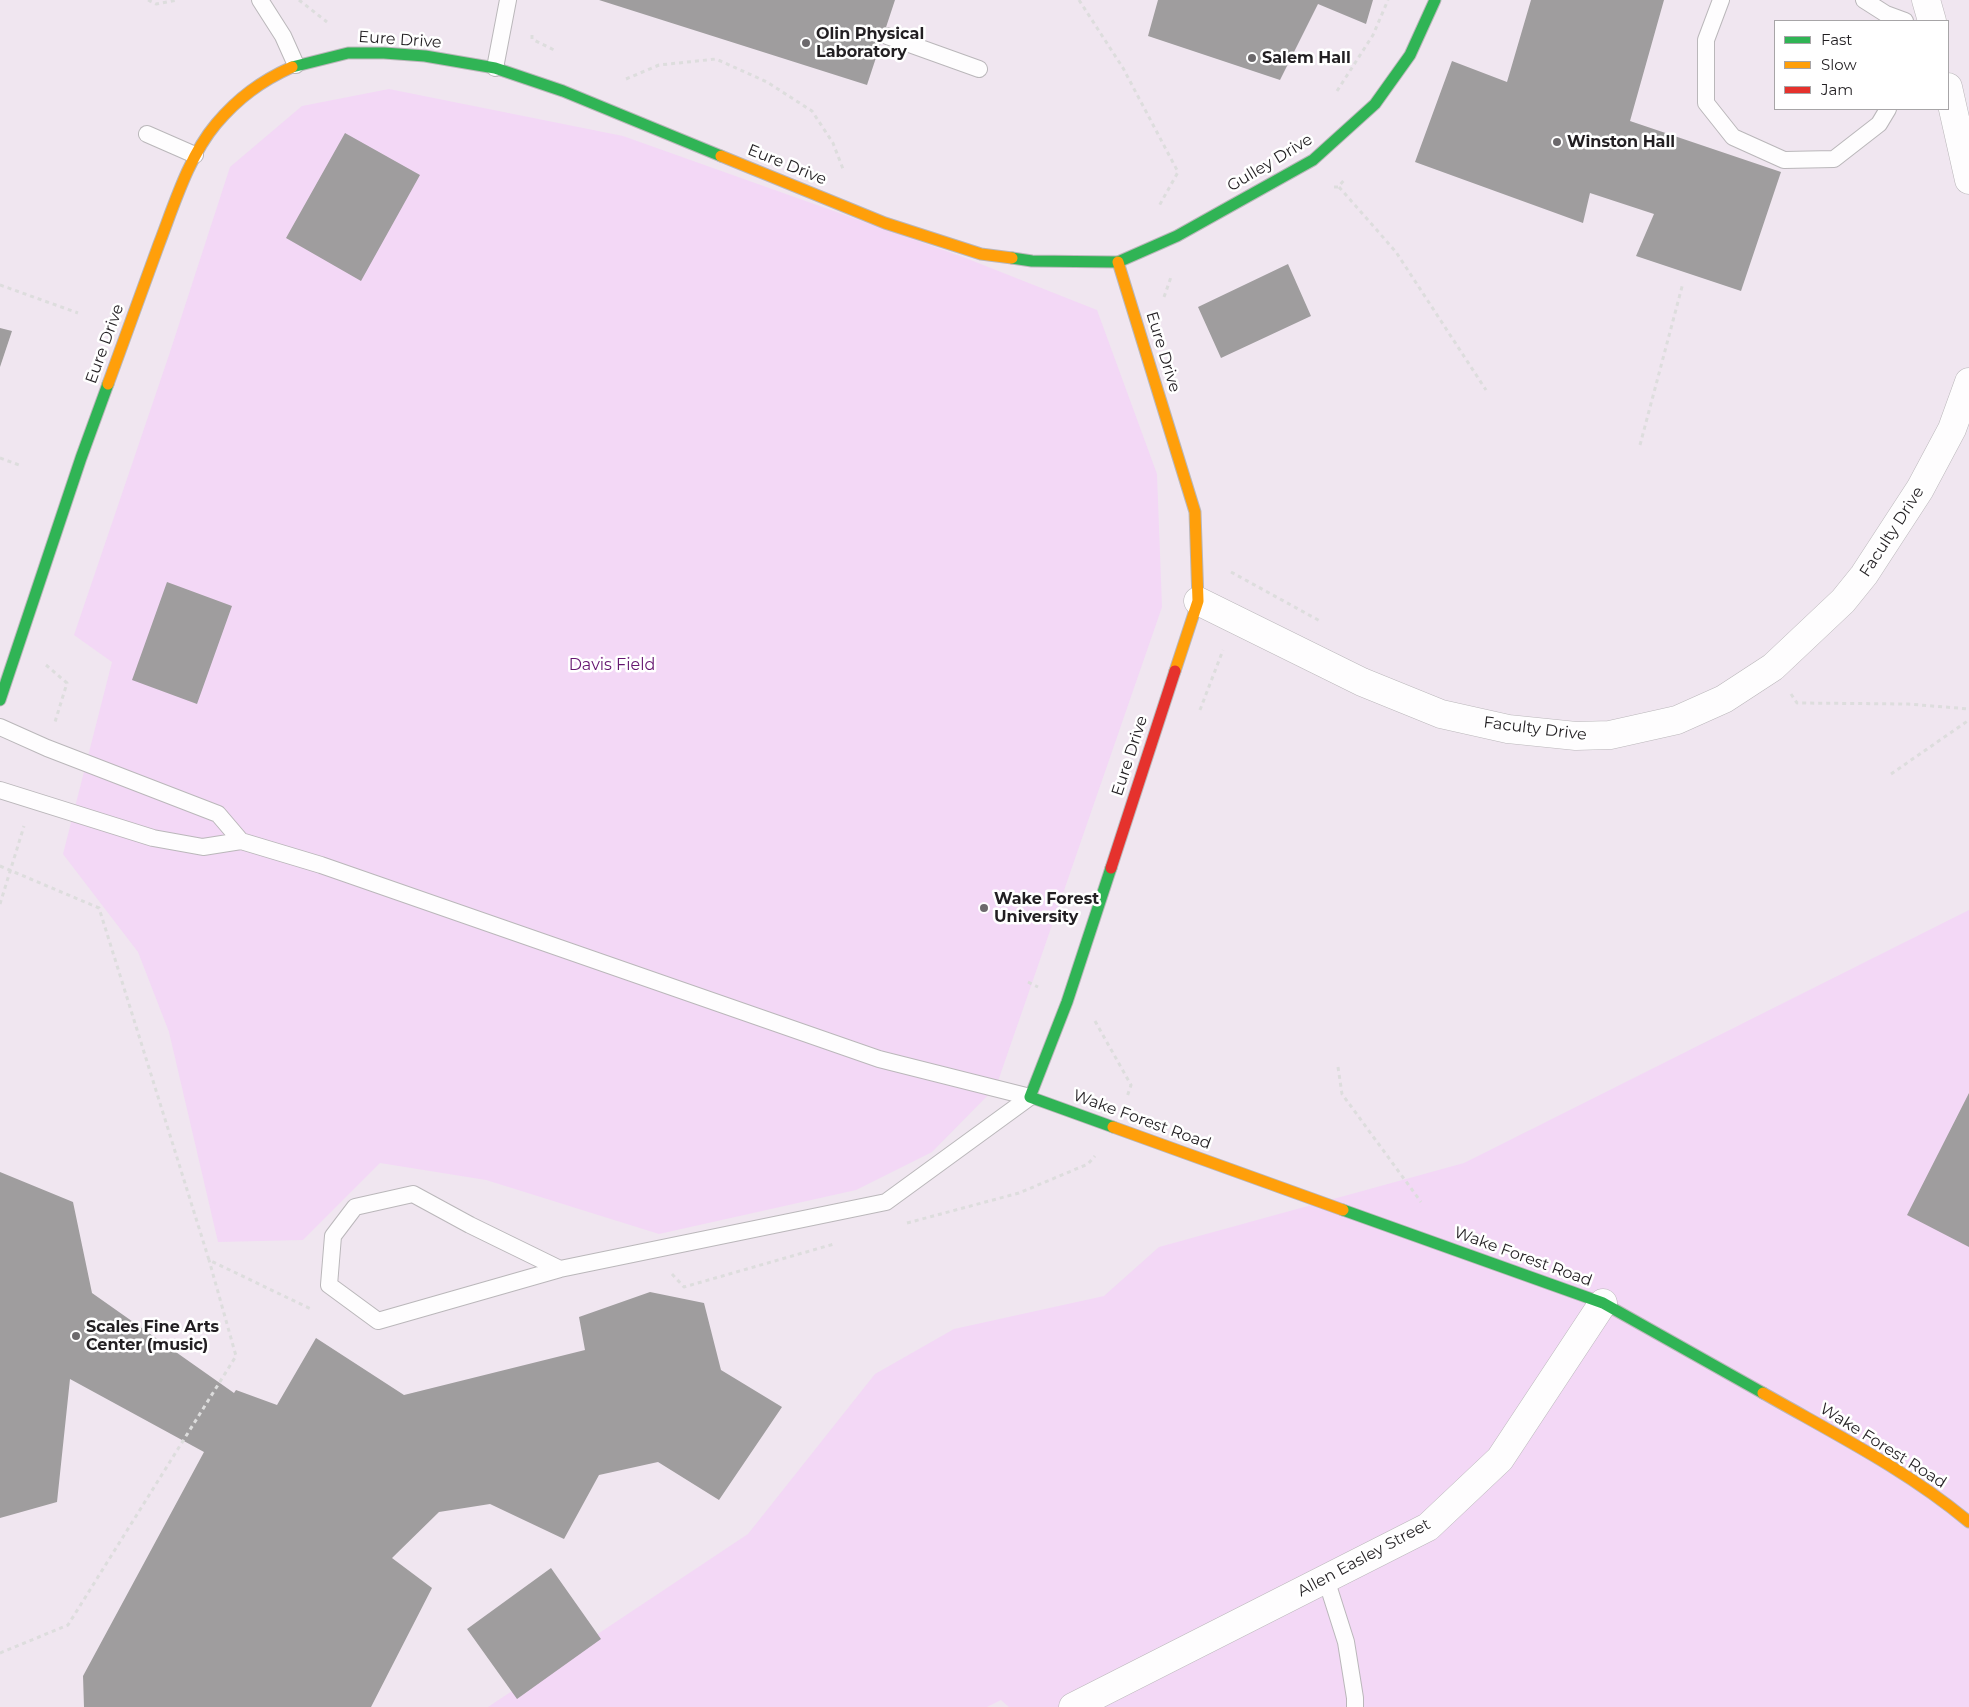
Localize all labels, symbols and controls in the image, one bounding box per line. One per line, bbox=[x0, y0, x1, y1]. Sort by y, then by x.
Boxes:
legend bbox=[1774, 20, 1949, 110]
place label: Olin Physical Laboratory bbox=[816, 24, 924, 62]
street label: Eure Drive bbox=[358, 28, 442, 52]
text: Fast bbox=[1821, 30, 1852, 49]
marker: Olin Physical Laboratory bbox=[800, 37, 812, 49]
place label: Salem Hall bbox=[1262, 48, 1351, 68]
marker: Salem Hall bbox=[1246, 52, 1258, 64]
text: Slow bbox=[1821, 55, 1857, 74]
text: Jam bbox=[1821, 80, 1853, 99]
street label: Gulley Drive bbox=[1224, 130, 1316, 196]
place label: Winston Hall bbox=[1567, 132, 1675, 152]
marker: Winston Hall bbox=[1551, 136, 1563, 148]
street label: Eure Drive bbox=[745, 140, 829, 190]
street label: Eure Drive bbox=[82, 302, 128, 386]
street label: Eure Drive bbox=[1142, 309, 1184, 395]
street label: Faculty Drive bbox=[1856, 483, 1928, 581]
park label: Davis Field bbox=[569, 655, 655, 675]
street label: Eure Drive bbox=[1108, 713, 1152, 799]
street label: Faculty Drive bbox=[1482, 713, 1588, 745]
place label: Wake Forest University bbox=[994, 889, 1099, 927]
marker: Wake Forest University bbox=[978, 902, 990, 914]
street label: Wake Forest Road bbox=[1070, 1086, 1214, 1154]
street label: Wake Forest Road bbox=[1451, 1223, 1595, 1291]
place label: Scales Fine Arts Center (music) bbox=[86, 1317, 219, 1355]
marker: Scales Fine Arts Center (music) bbox=[70, 1330, 82, 1342]
street label: Wake Forest Road bbox=[1816, 1399, 1950, 1493]
street label: Allen Easley Street bbox=[1294, 1515, 1434, 1601]

